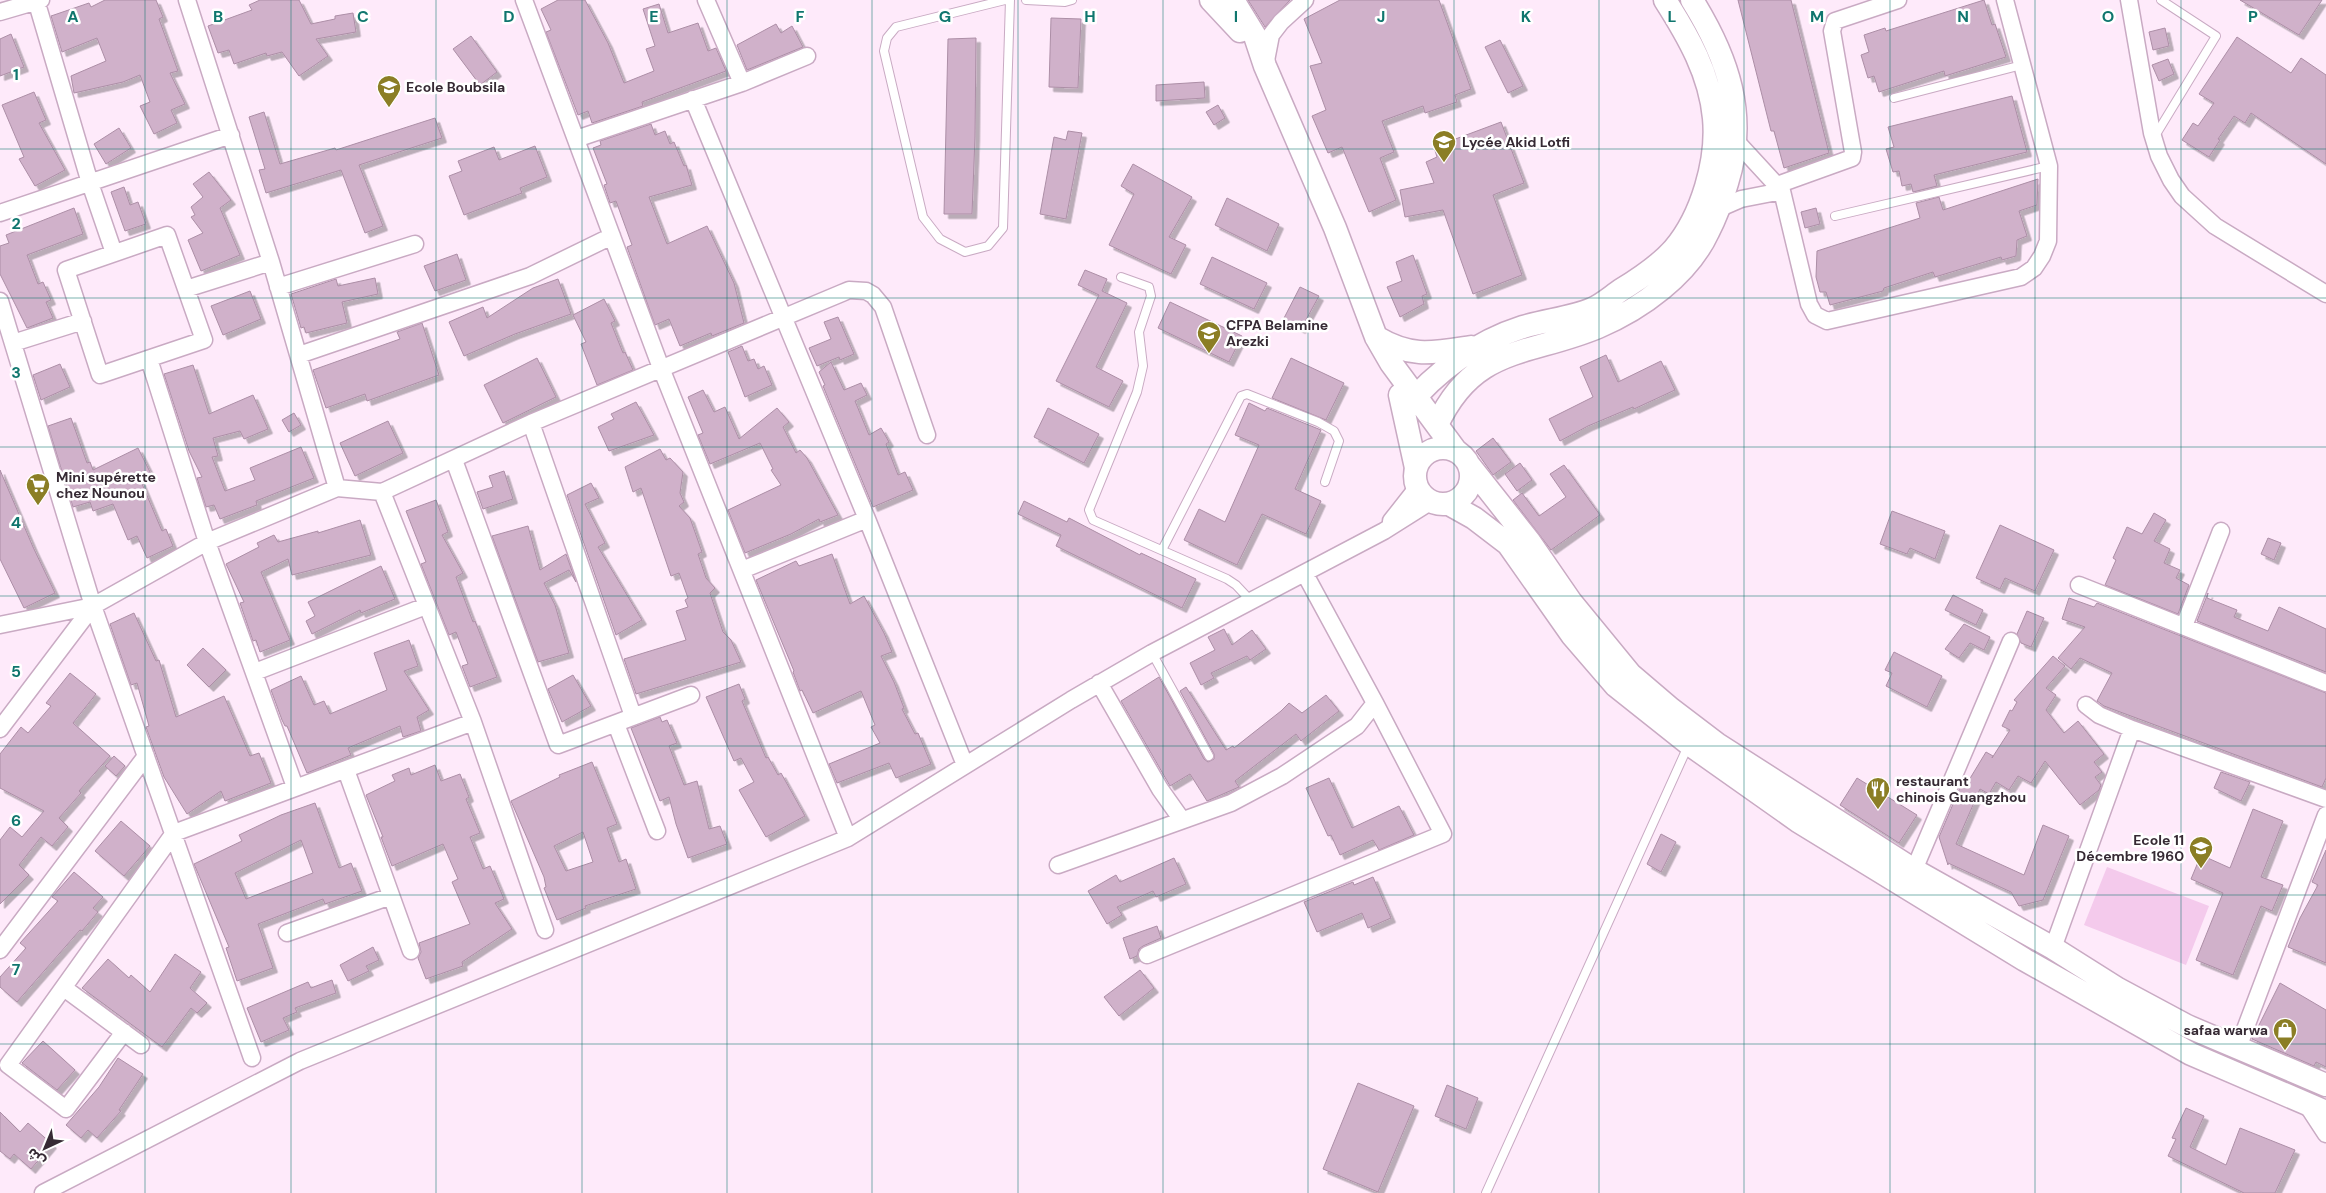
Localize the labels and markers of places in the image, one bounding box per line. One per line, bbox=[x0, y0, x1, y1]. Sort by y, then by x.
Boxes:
school or university icon: Ecole Boubsila bbox=[376, 74, 402, 108]
place label: Ecole Boubsila bbox=[406, 78, 505, 96]
school or university icon: Lycée Akid Lotfi bbox=[1431, 129, 1457, 163]
place label: Lycée Akid Lotfi bbox=[1462, 133, 1570, 151]
place label: CFPA Belamine Arezki bbox=[1226, 316, 1328, 350]
school or university icon: CFPA Belamine Arezki bbox=[1196, 320, 1222, 354]
place label: Mini supérette chez Nounou bbox=[56, 468, 156, 502]
supermarket icon: Mini supérette chez Nounou bbox=[25, 472, 51, 506]
place label: restaurant chinois Guangzhou bbox=[1896, 772, 2026, 806]
restaurant icon: restaurant chinois Guangzhou bbox=[1865, 776, 1891, 810]
place label: Ecole 11 Décembre 1960 bbox=[2076, 831, 2184, 865]
school or university icon: Ecole 11 Décembre 1960 bbox=[2188, 835, 2214, 869]
shop icon: safaa warwa bbox=[2272, 1017, 2298, 1051]
place label: safaa warwa bbox=[2183, 1021, 2268, 1039]

